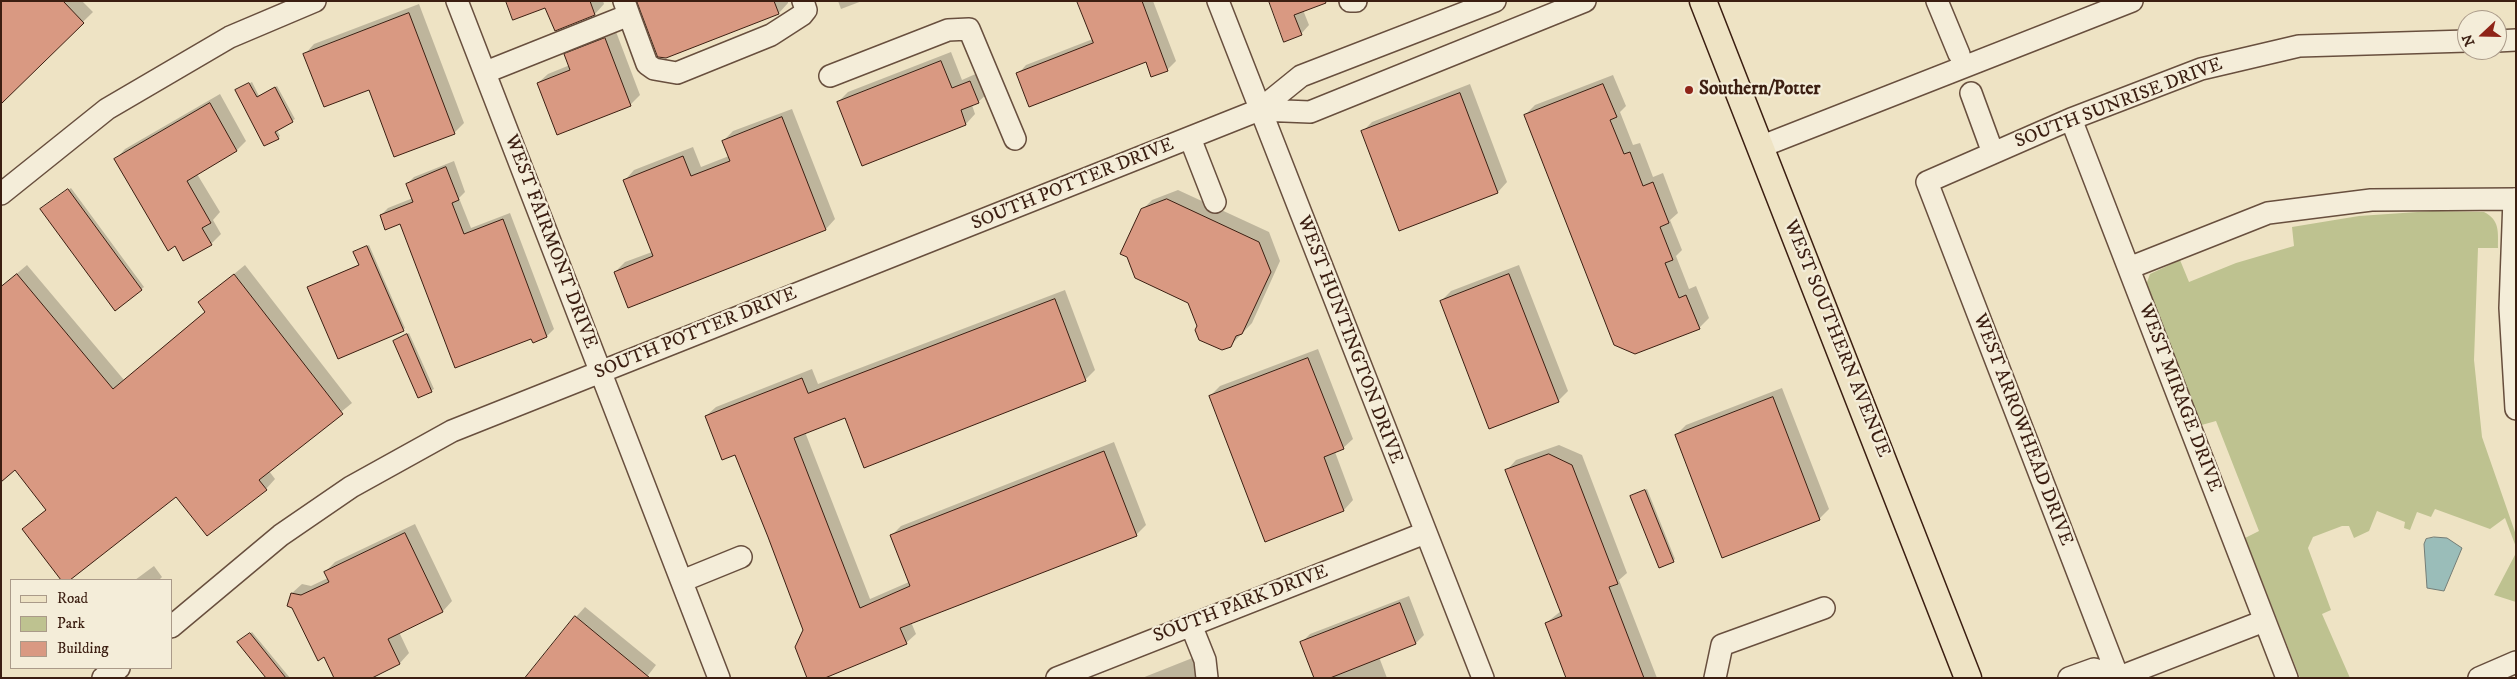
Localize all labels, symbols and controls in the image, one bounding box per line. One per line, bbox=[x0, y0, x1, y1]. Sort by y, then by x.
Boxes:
north arrow bbox=[2457, 10, 2507, 60]
text: N bbox=[2458, 31, 2479, 49]
street label: SOUTH SUNRISE DRIVE bbox=[2012, 54, 2226, 154]
place label: Southern/Potter bbox=[1699, 79, 1820, 101]
marker: Southern/Potter bbox=[1683, 84, 1695, 96]
street label: WEST FAIRMONT DRIVE bbox=[499, 132, 601, 352]
street label: SOUTH POTTER DRIVE bbox=[969, 134, 1177, 236]
street label: WEST HUNTINGTON DRIVE bbox=[1291, 213, 1407, 467]
street label: WEST SOUTHERN AVENUE bbox=[1778, 217, 1894, 461]
street label: SOUTH POTTER DRIVE bbox=[592, 283, 800, 385]
street label: WEST MIRAGE DRIVE bbox=[2133, 301, 2225, 495]
street label: WEST ARROWHEAD DRIVE bbox=[1967, 311, 2077, 549]
street label: SOUTH PARK DRIVE bbox=[1151, 561, 1331, 649]
legend bbox=[10, 579, 172, 669]
text: Road bbox=[57, 589, 88, 608]
text: Park bbox=[57, 614, 85, 633]
text: Building bbox=[57, 639, 109, 658]

